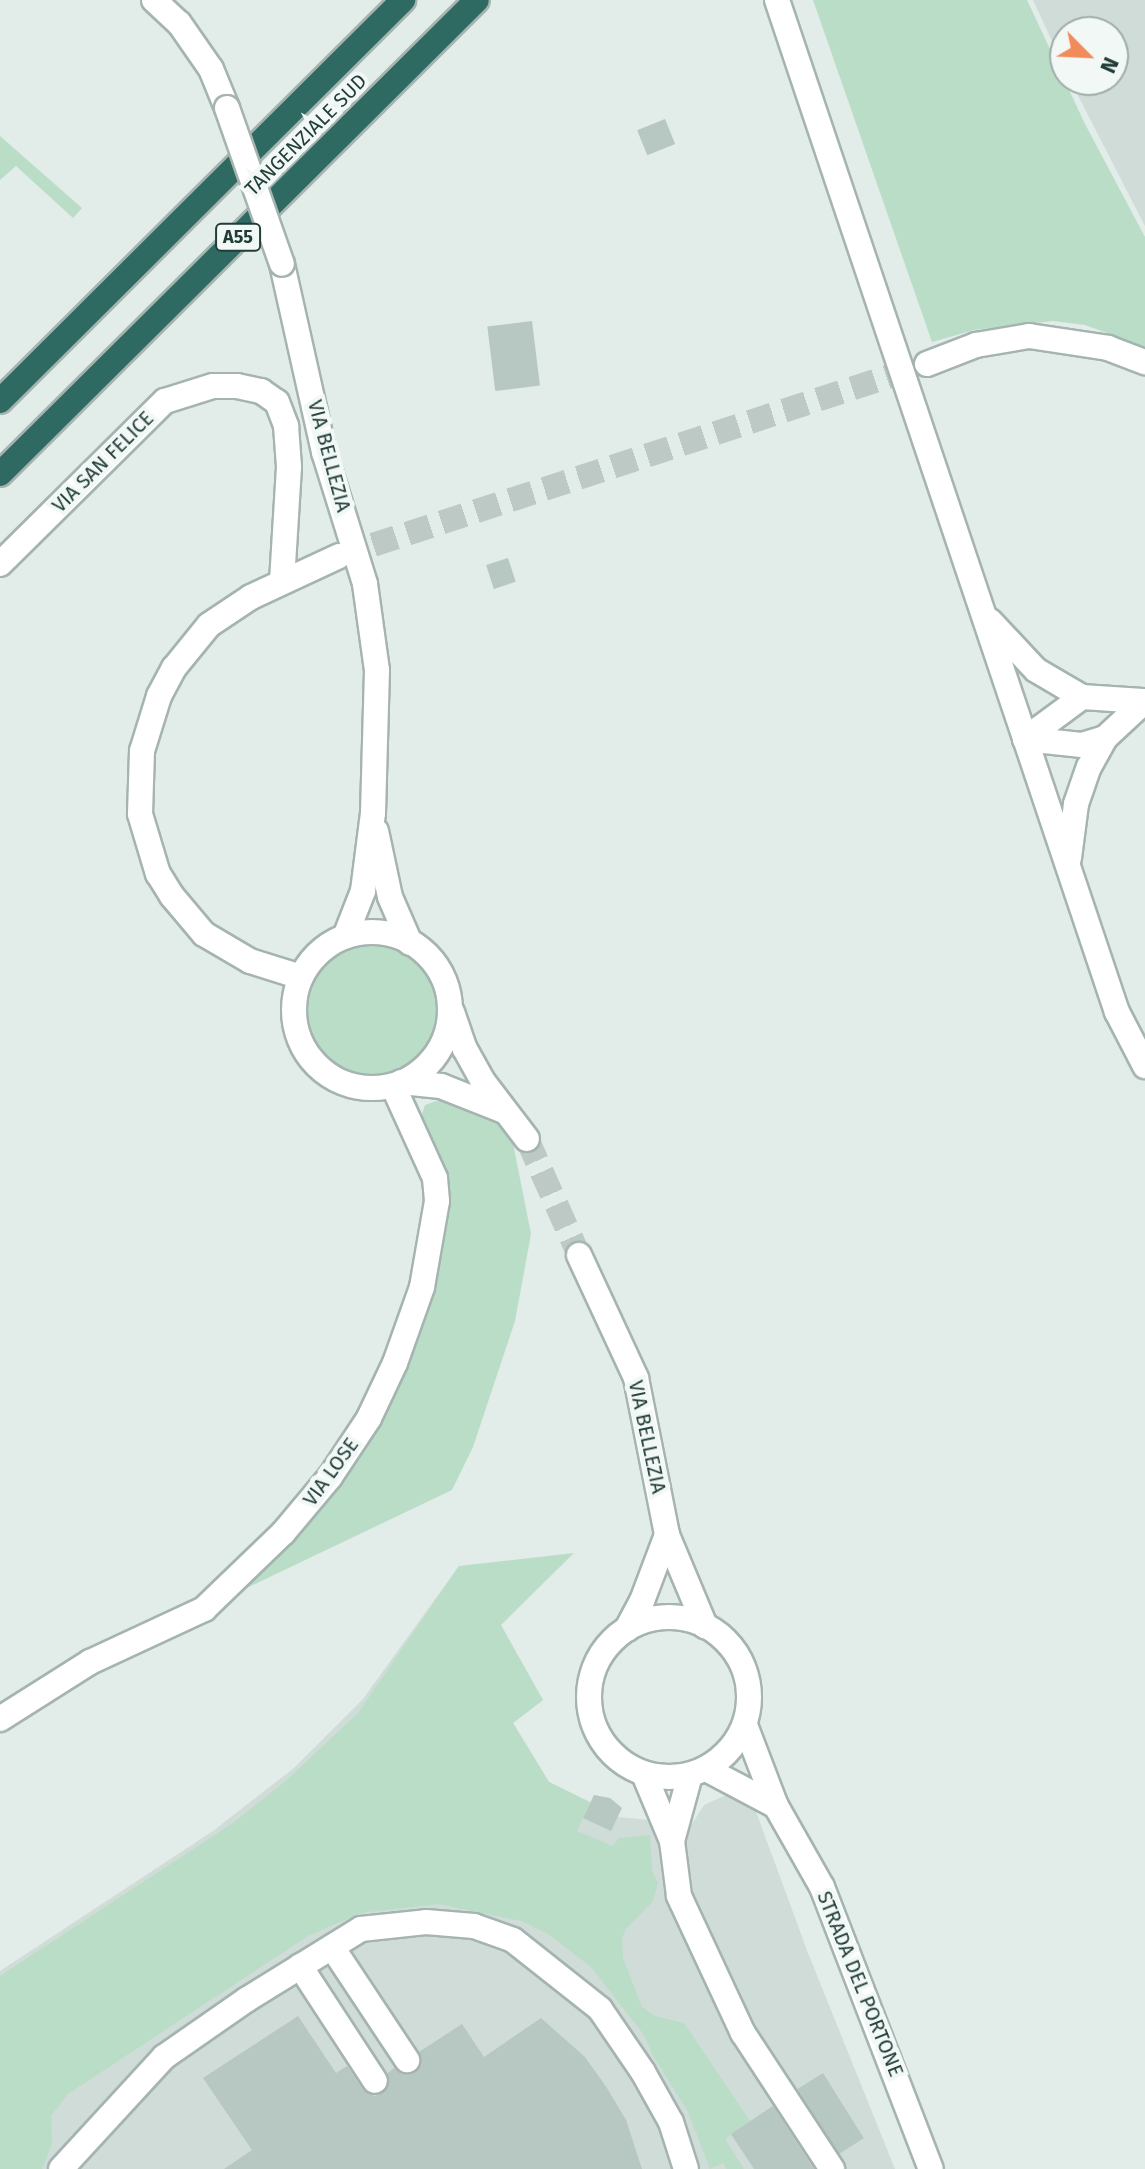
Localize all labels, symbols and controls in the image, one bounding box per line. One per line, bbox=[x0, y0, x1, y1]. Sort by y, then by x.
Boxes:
north arrow bbox=[1049, 16, 1129, 96]
text: N bbox=[1094, 53, 1125, 77]
street label: TANGENZIALE SUD bbox=[240, 69, 372, 201]
road number: A55 bbox=[214, 223, 262, 251]
street label: VIA BELLEZIA bbox=[303, 397, 355, 515]
street label: VIA SAN FELICE bbox=[47, 406, 159, 518]
street label: VIA BELLEZIA bbox=[623, 1378, 671, 1496]
street label: VIA LOSE bbox=[298, 1433, 364, 1511]
street label: STRADA DEL PORTONE bbox=[812, 1888, 908, 2080]

